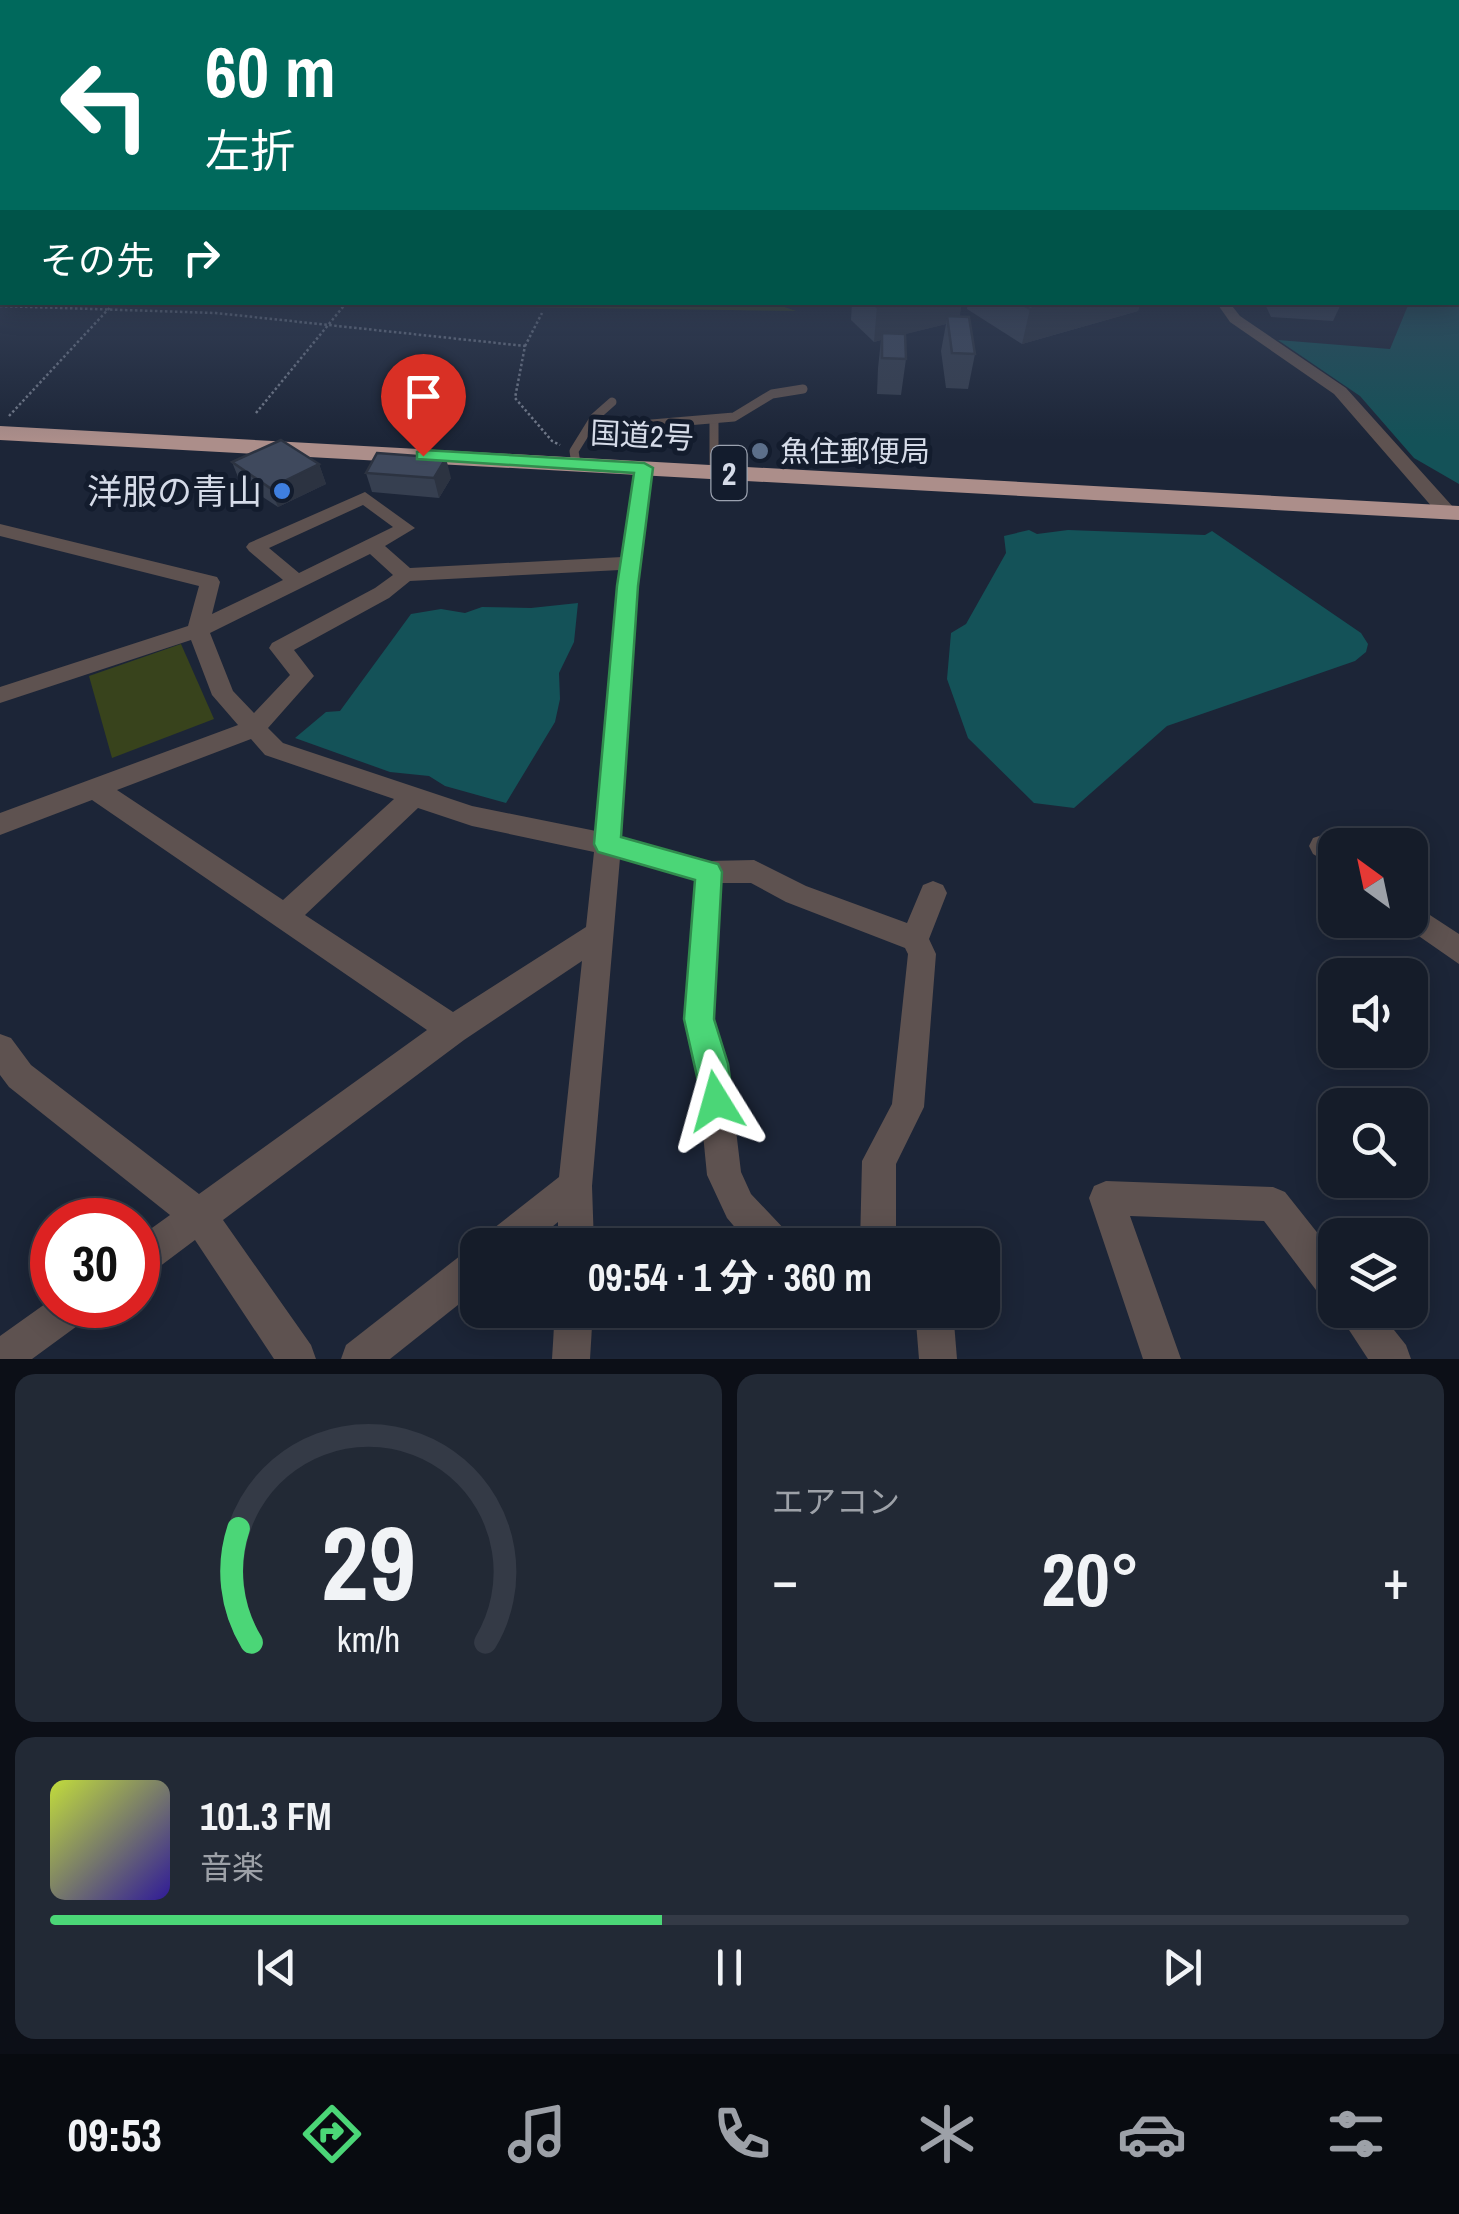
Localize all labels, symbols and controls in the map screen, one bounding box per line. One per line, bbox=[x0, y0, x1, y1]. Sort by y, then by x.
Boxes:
text: 60 m bbox=[205, 25, 336, 119]
icon: left bbox=[40, 40, 170, 170]
text: 左折 bbox=[205, 120, 295, 181]
icon: right bbox=[174, 230, 229, 285]
text: その先 bbox=[40, 235, 154, 286]
pin bbox=[381, 354, 466, 457]
icon: arrive bbox=[396, 369, 451, 424]
street label: 国道2号 bbox=[589, 412, 695, 458]
place label: 魚住郵便局 bbox=[780, 431, 930, 471]
marker: 魚住郵便局 bbox=[749, 440, 771, 462]
road number: 2 bbox=[712, 446, 746, 500]
place label: 洋服の青山 bbox=[87, 468, 262, 515]
marker: 洋服の青山 bbox=[271, 480, 293, 502]
north arrow bbox=[1318, 828, 1428, 938]
map controls bbox=[1318, 828, 1428, 1328]
button: sound bbox=[1318, 958, 1428, 1068]
position arrow bbox=[664, 1049, 768, 1153]
button: search bbox=[1318, 1088, 1428, 1198]
speed limit sign: 30 bbox=[30, 1198, 160, 1328]
button: layers bbox=[1318, 1218, 1428, 1328]
text: 09:54 · 1 分 · 360 m bbox=[588, 1252, 872, 1303]
text: エアコン bbox=[772, 1480, 900, 1523]
text: 29 bbox=[321, 1492, 416, 1632]
text: 20° bbox=[1041, 1528, 1140, 1629]
text: − bbox=[772, 1542, 798, 1616]
text: + bbox=[1383, 1542, 1409, 1616]
text: km/h bbox=[337, 1615, 400, 1663]
text: 101.3 FM bbox=[200, 1791, 332, 1842]
text: 音楽 bbox=[200, 1846, 264, 1889]
icon: previous bbox=[249, 1940, 304, 1995]
icon: pause bbox=[702, 1940, 757, 1995]
icon: next bbox=[1155, 1940, 1210, 1995]
icon: directions bbox=[297, 2099, 367, 2169]
icon: music bbox=[502, 2099, 572, 2169]
icon: phone bbox=[707, 2099, 777, 2169]
icon: climate bbox=[912, 2099, 982, 2169]
icon: car bbox=[1117, 2099, 1187, 2169]
icon: filters bbox=[1321, 2099, 1391, 2169]
text: 09:53 bbox=[67, 2104, 162, 2165]

